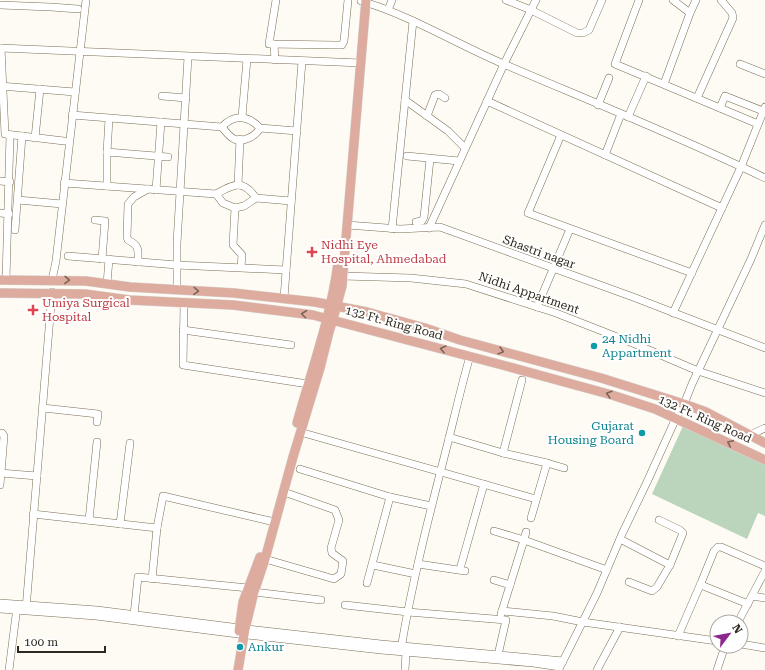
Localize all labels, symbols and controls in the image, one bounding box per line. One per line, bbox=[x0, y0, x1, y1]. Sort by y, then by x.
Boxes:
street label: Shastri nagar bbox=[501, 232, 577, 272]
place label: Nidhi Eye Hospital, Ahmedabad bbox=[321, 238, 447, 266]
marker: Nidhi Eye Hospital, Ahmedabad bbox=[306, 246, 318, 258]
street label: Nidhi Appartment bbox=[477, 269, 582, 317]
one-way arrow bbox=[64, 276, 70, 285]
one-way arrow bbox=[193, 287, 199, 296]
place label: Umiya Surgical Hospital bbox=[42, 296, 130, 324]
street label: 132 Ft. Ring Road bbox=[344, 303, 445, 343]
marker: Umiya Surgical Hospital bbox=[27, 304, 39, 316]
one-way arrow bbox=[301, 310, 307, 319]
place label: 24 Nidhi Appartment bbox=[602, 332, 672, 360]
marker: 24 Nidhi Appartment bbox=[589, 341, 599, 351]
one-way arrow bbox=[440, 345, 447, 354]
one-way arrow bbox=[497, 346, 504, 355]
one-way arrow bbox=[606, 390, 613, 399]
street label: 132 Ft. Ring Road bbox=[656, 392, 754, 446]
place label: Gujarat Housing Board bbox=[548, 419, 635, 447]
marker: Gujarat Housing Board bbox=[637, 428, 647, 438]
one-way arrow bbox=[726, 440, 734, 448]
north arrow bbox=[709, 614, 749, 654]
text: N bbox=[729, 622, 745, 636]
scale bar bbox=[18, 628, 105, 654]
text: 100 m bbox=[24, 635, 58, 649]
place label: Ankur bbox=[248, 640, 284, 654]
marker: Ankur bbox=[235, 642, 245, 652]

